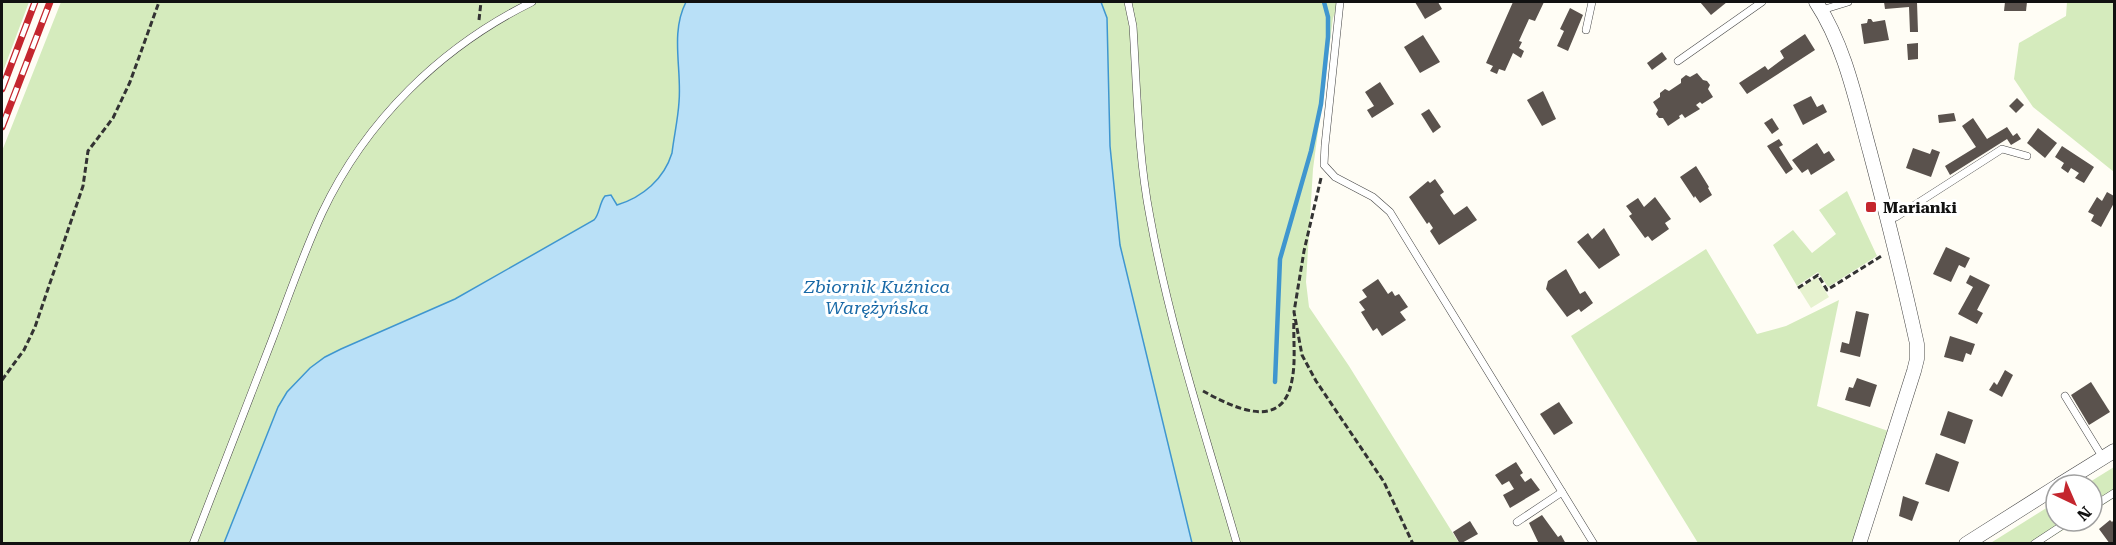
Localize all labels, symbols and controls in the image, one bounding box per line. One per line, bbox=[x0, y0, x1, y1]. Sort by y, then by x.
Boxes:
place label: Marianki bbox=[1883, 198, 1958, 217]
marker: Marianki bbox=[1864, 200, 1878, 214]
water label: Zbiornik Kuźnica Warężyńska bbox=[803, 276, 950, 318]
north arrow bbox=[2044, 473, 2104, 533]
text: N bbox=[2073, 502, 2095, 525]

